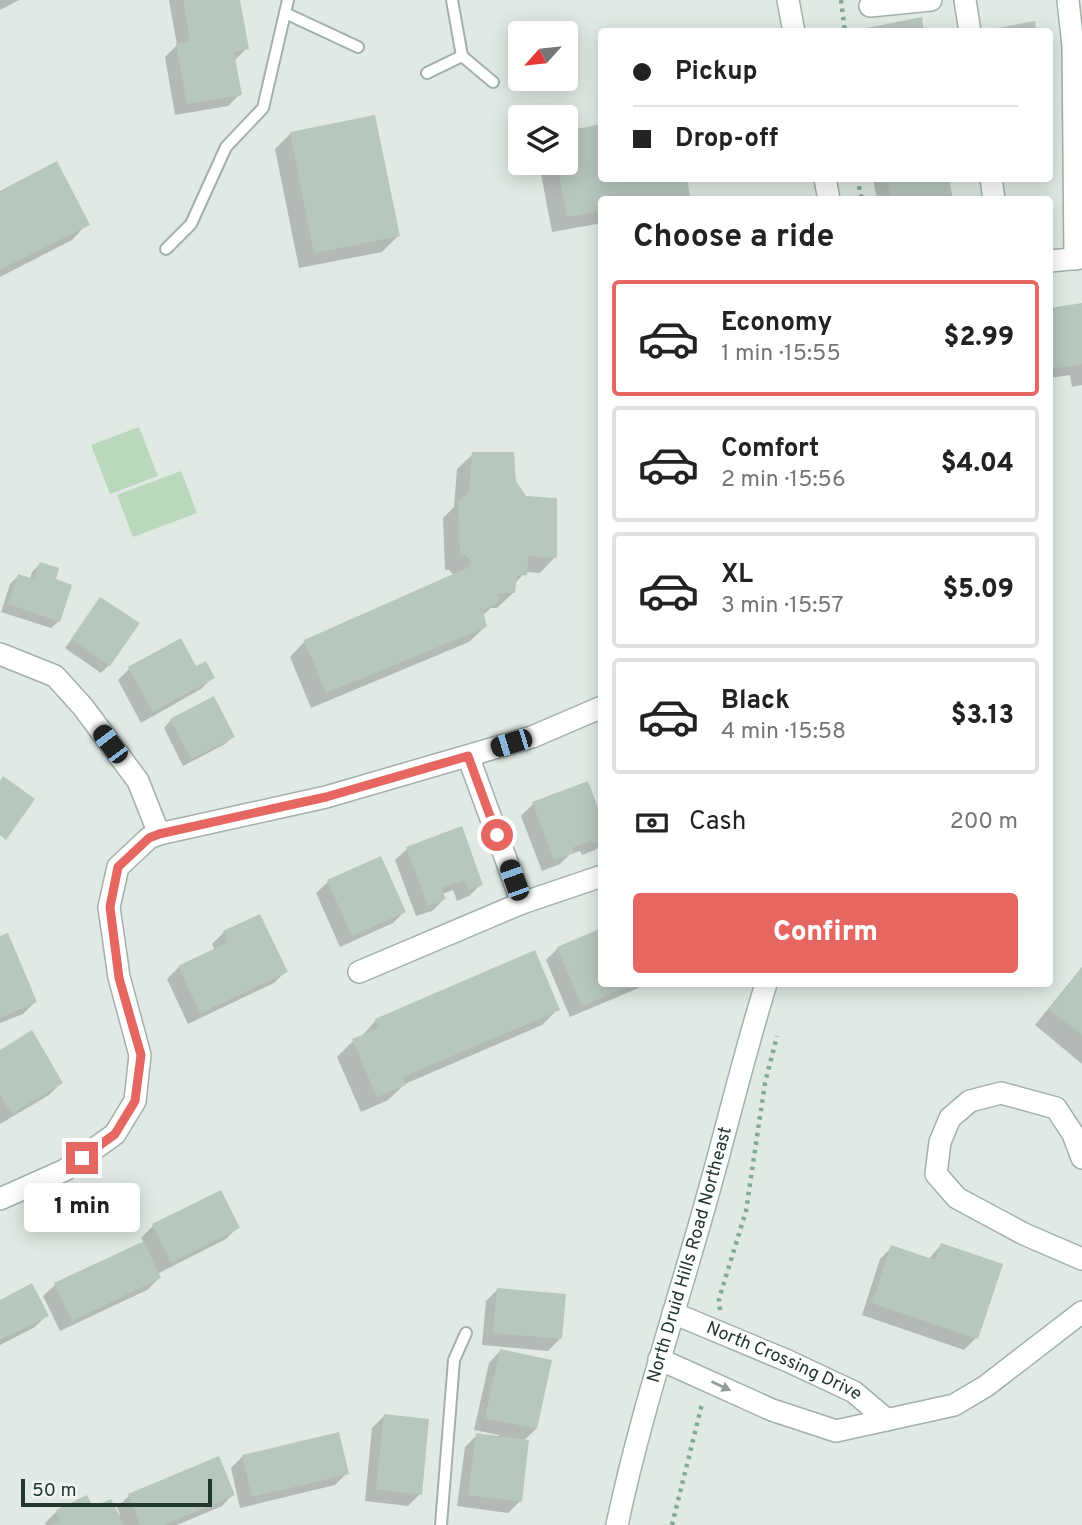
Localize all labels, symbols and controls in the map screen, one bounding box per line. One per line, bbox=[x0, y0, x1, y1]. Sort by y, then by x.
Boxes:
north arrow bbox=[508, 21, 578, 91]
map controls bbox=[508, 21, 578, 175]
text: Pickup bbox=[675, 56, 758, 89]
button: layers bbox=[508, 105, 578, 175]
text: Drop-off bbox=[675, 123, 778, 156]
text: Choose a ride bbox=[633, 218, 834, 258]
icon: car bbox=[637, 307, 700, 370]
text: Economy bbox=[721, 307, 832, 340]
text: $2.99 bbox=[944, 322, 1014, 355]
text: 1 min · 15:55 bbox=[721, 340, 841, 369]
icon: car bbox=[637, 433, 700, 496]
text: Comfort bbox=[721, 433, 819, 466]
text: $4.04 bbox=[941, 448, 1014, 481]
text: 2 min · 15:56 bbox=[721, 466, 846, 495]
icon: car bbox=[637, 559, 700, 622]
text: XL bbox=[721, 559, 753, 592]
text: $5.09 bbox=[943, 574, 1014, 607]
text: 3 min · 15:57 bbox=[721, 592, 843, 621]
icon: car bbox=[637, 685, 700, 748]
text: Black bbox=[721, 685, 790, 718]
text: $3.13 bbox=[951, 700, 1014, 733]
text: 4 min · 15:58 bbox=[721, 718, 846, 747]
car bbox=[89, 721, 132, 767]
car bbox=[488, 727, 535, 759]
icon: cash bbox=[633, 804, 671, 842]
text: Cash bbox=[689, 806, 746, 839]
text: 200 m bbox=[950, 808, 1018, 837]
route start bbox=[481, 819, 513, 851]
car bbox=[497, 857, 532, 903]
button: Confirm bbox=[633, 893, 1018, 973]
street label: North Druid Hills Road Northeast bbox=[642, 1124, 737, 1385]
route end bbox=[66, 1142, 98, 1174]
callout: 1 min bbox=[24, 1182, 140, 1232]
text: 1 min bbox=[54, 1193, 110, 1222]
street label: North Crossing Drive bbox=[703, 1317, 867, 1406]
one-way arrow bbox=[711, 1380, 731, 1392]
scale bar bbox=[21, 1476, 212, 1508]
text: 50 m bbox=[32, 1479, 77, 1503]

